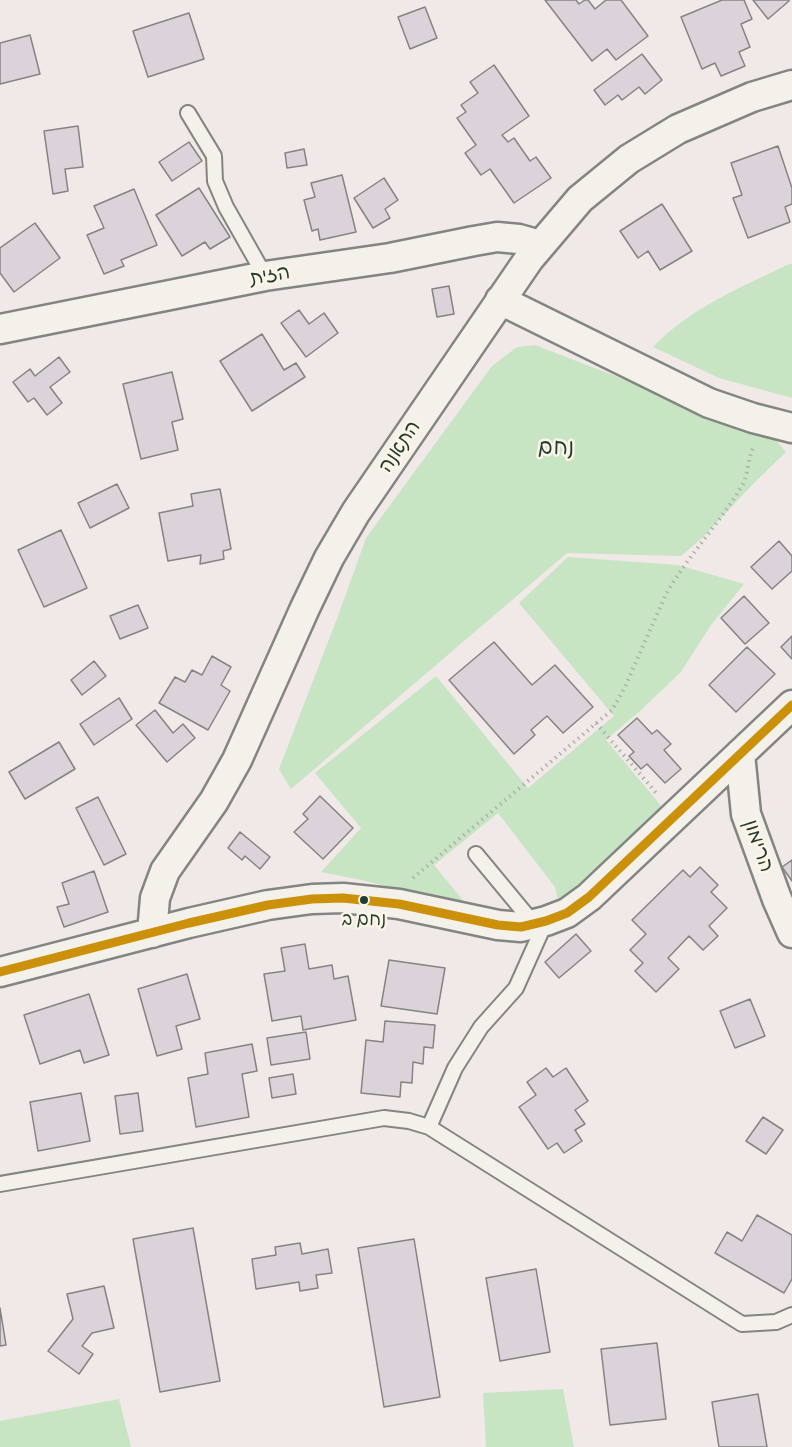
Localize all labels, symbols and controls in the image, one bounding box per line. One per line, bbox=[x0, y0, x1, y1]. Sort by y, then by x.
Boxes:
street label: הזית bbox=[248, 261, 292, 291]
street label: התאנה bbox=[374, 416, 426, 478]
district label: נחם bbox=[538, 435, 574, 461]
street label: הרימון bbox=[738, 817, 778, 875]
marker: נחם ב bbox=[358, 894, 370, 906]
place label: נחם ב bbox=[342, 909, 386, 931]

